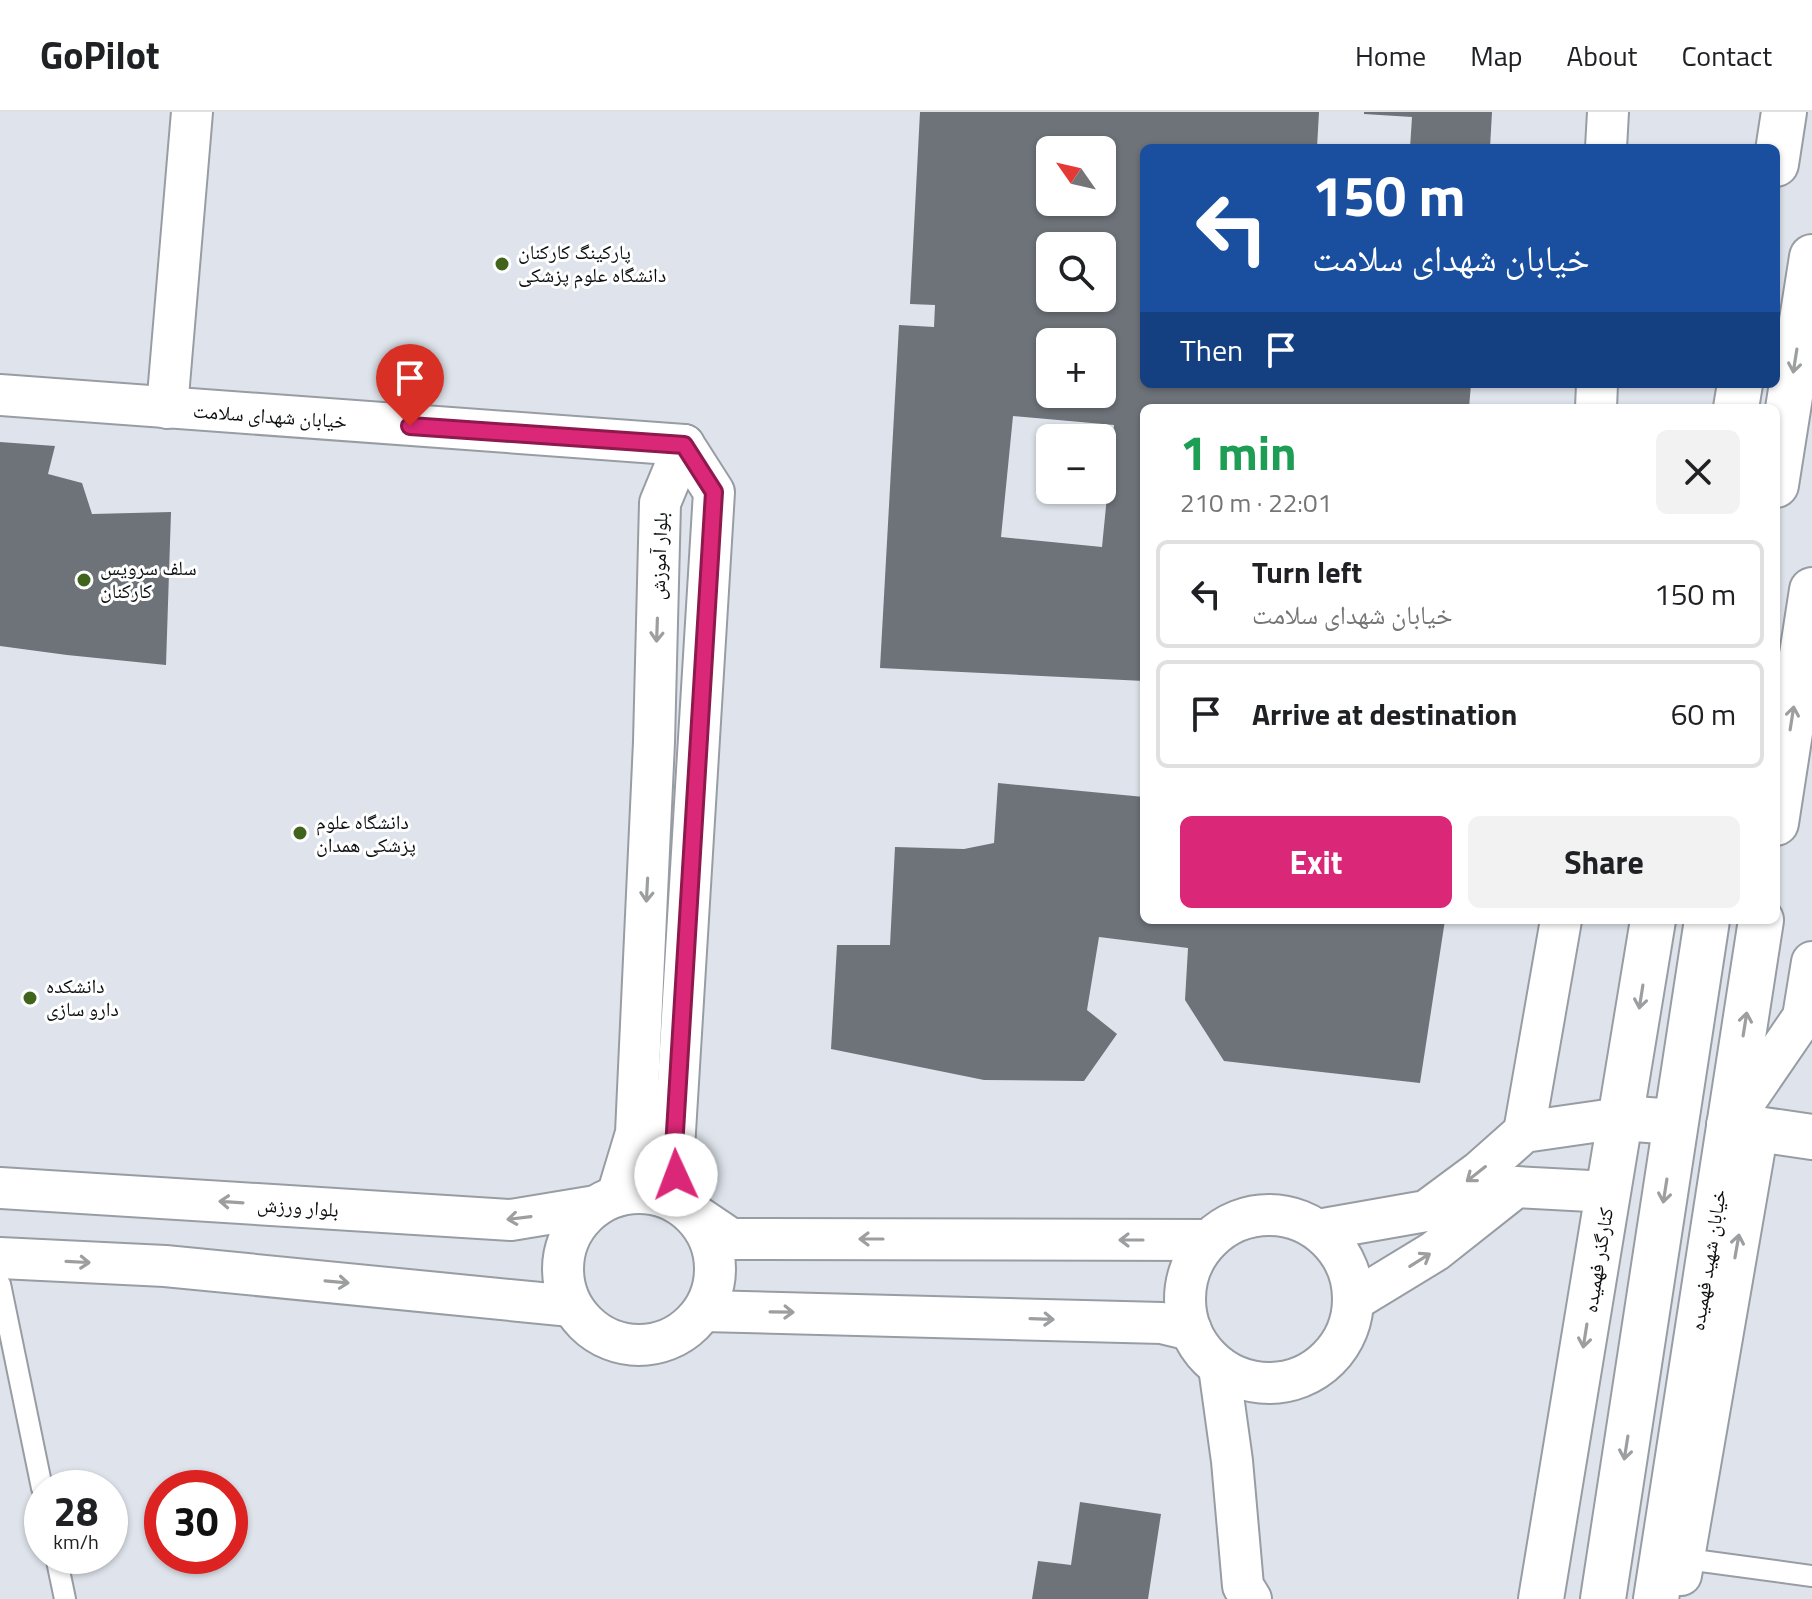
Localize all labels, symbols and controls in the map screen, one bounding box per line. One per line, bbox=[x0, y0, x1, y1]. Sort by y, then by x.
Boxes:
text: GoPilot bbox=[40, 26, 160, 84]
text: Home bbox=[1355, 34, 1426, 77]
text: Map bbox=[1470, 34, 1523, 77]
text: About bbox=[1567, 34, 1637, 77]
text: Contact bbox=[1681, 34, 1772, 77]
north arrow bbox=[1036, 136, 1116, 216]
map controls bbox=[1036, 136, 1116, 504]
text: 150 m bbox=[1312, 153, 1465, 238]
icon: left bbox=[1180, 176, 1284, 280]
text: خیابان شهدای سلامت bbox=[1312, 230, 1590, 285]
button: search bbox=[1036, 232, 1116, 312]
place label: پارکینگ کارکنان دانشگاه علوم پزشکی bbox=[518, 236, 666, 290]
marker: پارکینگ کارکنان دانشگاه علوم پزشکی bbox=[493, 255, 511, 273]
text: Then bbox=[1180, 327, 1243, 373]
button: + bbox=[1036, 328, 1116, 408]
icon: arrive bbox=[1259, 328, 1303, 372]
pin bbox=[376, 344, 444, 426]
one-way arrow bbox=[1787, 348, 1802, 374]
icon: arrive bbox=[388, 356, 432, 400]
street label: خیابان شهدای سلامت bbox=[192, 395, 348, 436]
text: 1 min bbox=[1180, 416, 1297, 489]
button: − bbox=[1036, 424, 1116, 504]
button: close bbox=[1656, 430, 1740, 514]
text: 210 m · 22:01 bbox=[1180, 483, 1332, 522]
street label: بلوار آموزش bbox=[641, 512, 676, 600]
text: Turn left bbox=[1252, 549, 1362, 595]
place label: سلف سرویس کارکنان bbox=[100, 552, 197, 606]
marker: سلف سرویس کارکنان bbox=[75, 571, 93, 589]
text: 150 m bbox=[1654, 571, 1736, 617]
icon: left bbox=[1184, 572, 1228, 616]
text: خیابان شهدای سلامت bbox=[1252, 595, 1453, 634]
one-way arrow bbox=[649, 616, 664, 643]
text: Arrive at destination bbox=[1252, 691, 1517, 737]
text: 60 m bbox=[1671, 691, 1736, 737]
icon: arrive bbox=[1184, 692, 1228, 736]
one-way arrow bbox=[1785, 706, 1800, 731]
place label: دانشگاه علوم پزشکی همدان bbox=[316, 806, 416, 860]
button: Exit bbox=[1180, 816, 1452, 908]
button: Share bbox=[1468, 816, 1740, 908]
marker: دانشگاه علوم پزشکی همدان bbox=[291, 824, 309, 842]
one-way arrow bbox=[639, 876, 654, 903]
place label: دانشکده دارو سازی bbox=[46, 970, 119, 1024]
one-way arrow bbox=[1633, 984, 1648, 1009]
marker: دانشکده دارو سازی bbox=[21, 989, 39, 1007]
one-way arrow bbox=[1738, 1012, 1753, 1037]
position arrow bbox=[634, 1133, 718, 1217]
one-way arrow bbox=[1466, 1165, 1487, 1182]
one-way arrow bbox=[1657, 1178, 1672, 1203]
street label: خیابان شهید فهمیده bbox=[1681, 1187, 1734, 1333]
street label: بلوار ورزش bbox=[256, 1188, 340, 1225]
one-way arrow bbox=[218, 1195, 245, 1210]
street label: کنارگذر فهمیده bbox=[1574, 1205, 1621, 1315]
one-way arrow bbox=[506, 1210, 533, 1225]
one-way arrow bbox=[858, 1231, 885, 1247]
one-way arrow bbox=[1118, 1232, 1145, 1248]
one-way arrow bbox=[1731, 1234, 1746, 1259]
one-way arrow bbox=[1408, 1252, 1431, 1268]
one-way arrow bbox=[64, 1255, 91, 1270]
one-way arrow bbox=[323, 1275, 350, 1290]
one-way arrow bbox=[768, 1305, 795, 1320]
one-way arrow bbox=[1028, 1312, 1054, 1327]
one-way arrow bbox=[1577, 1323, 1592, 1349]
one-way arrow bbox=[1618, 1435, 1633, 1460]
speed limit sign: 30 bbox=[144, 1470, 248, 1574]
text: 28 bbox=[54, 1481, 98, 1542]
text: km/h bbox=[53, 1526, 99, 1557]

